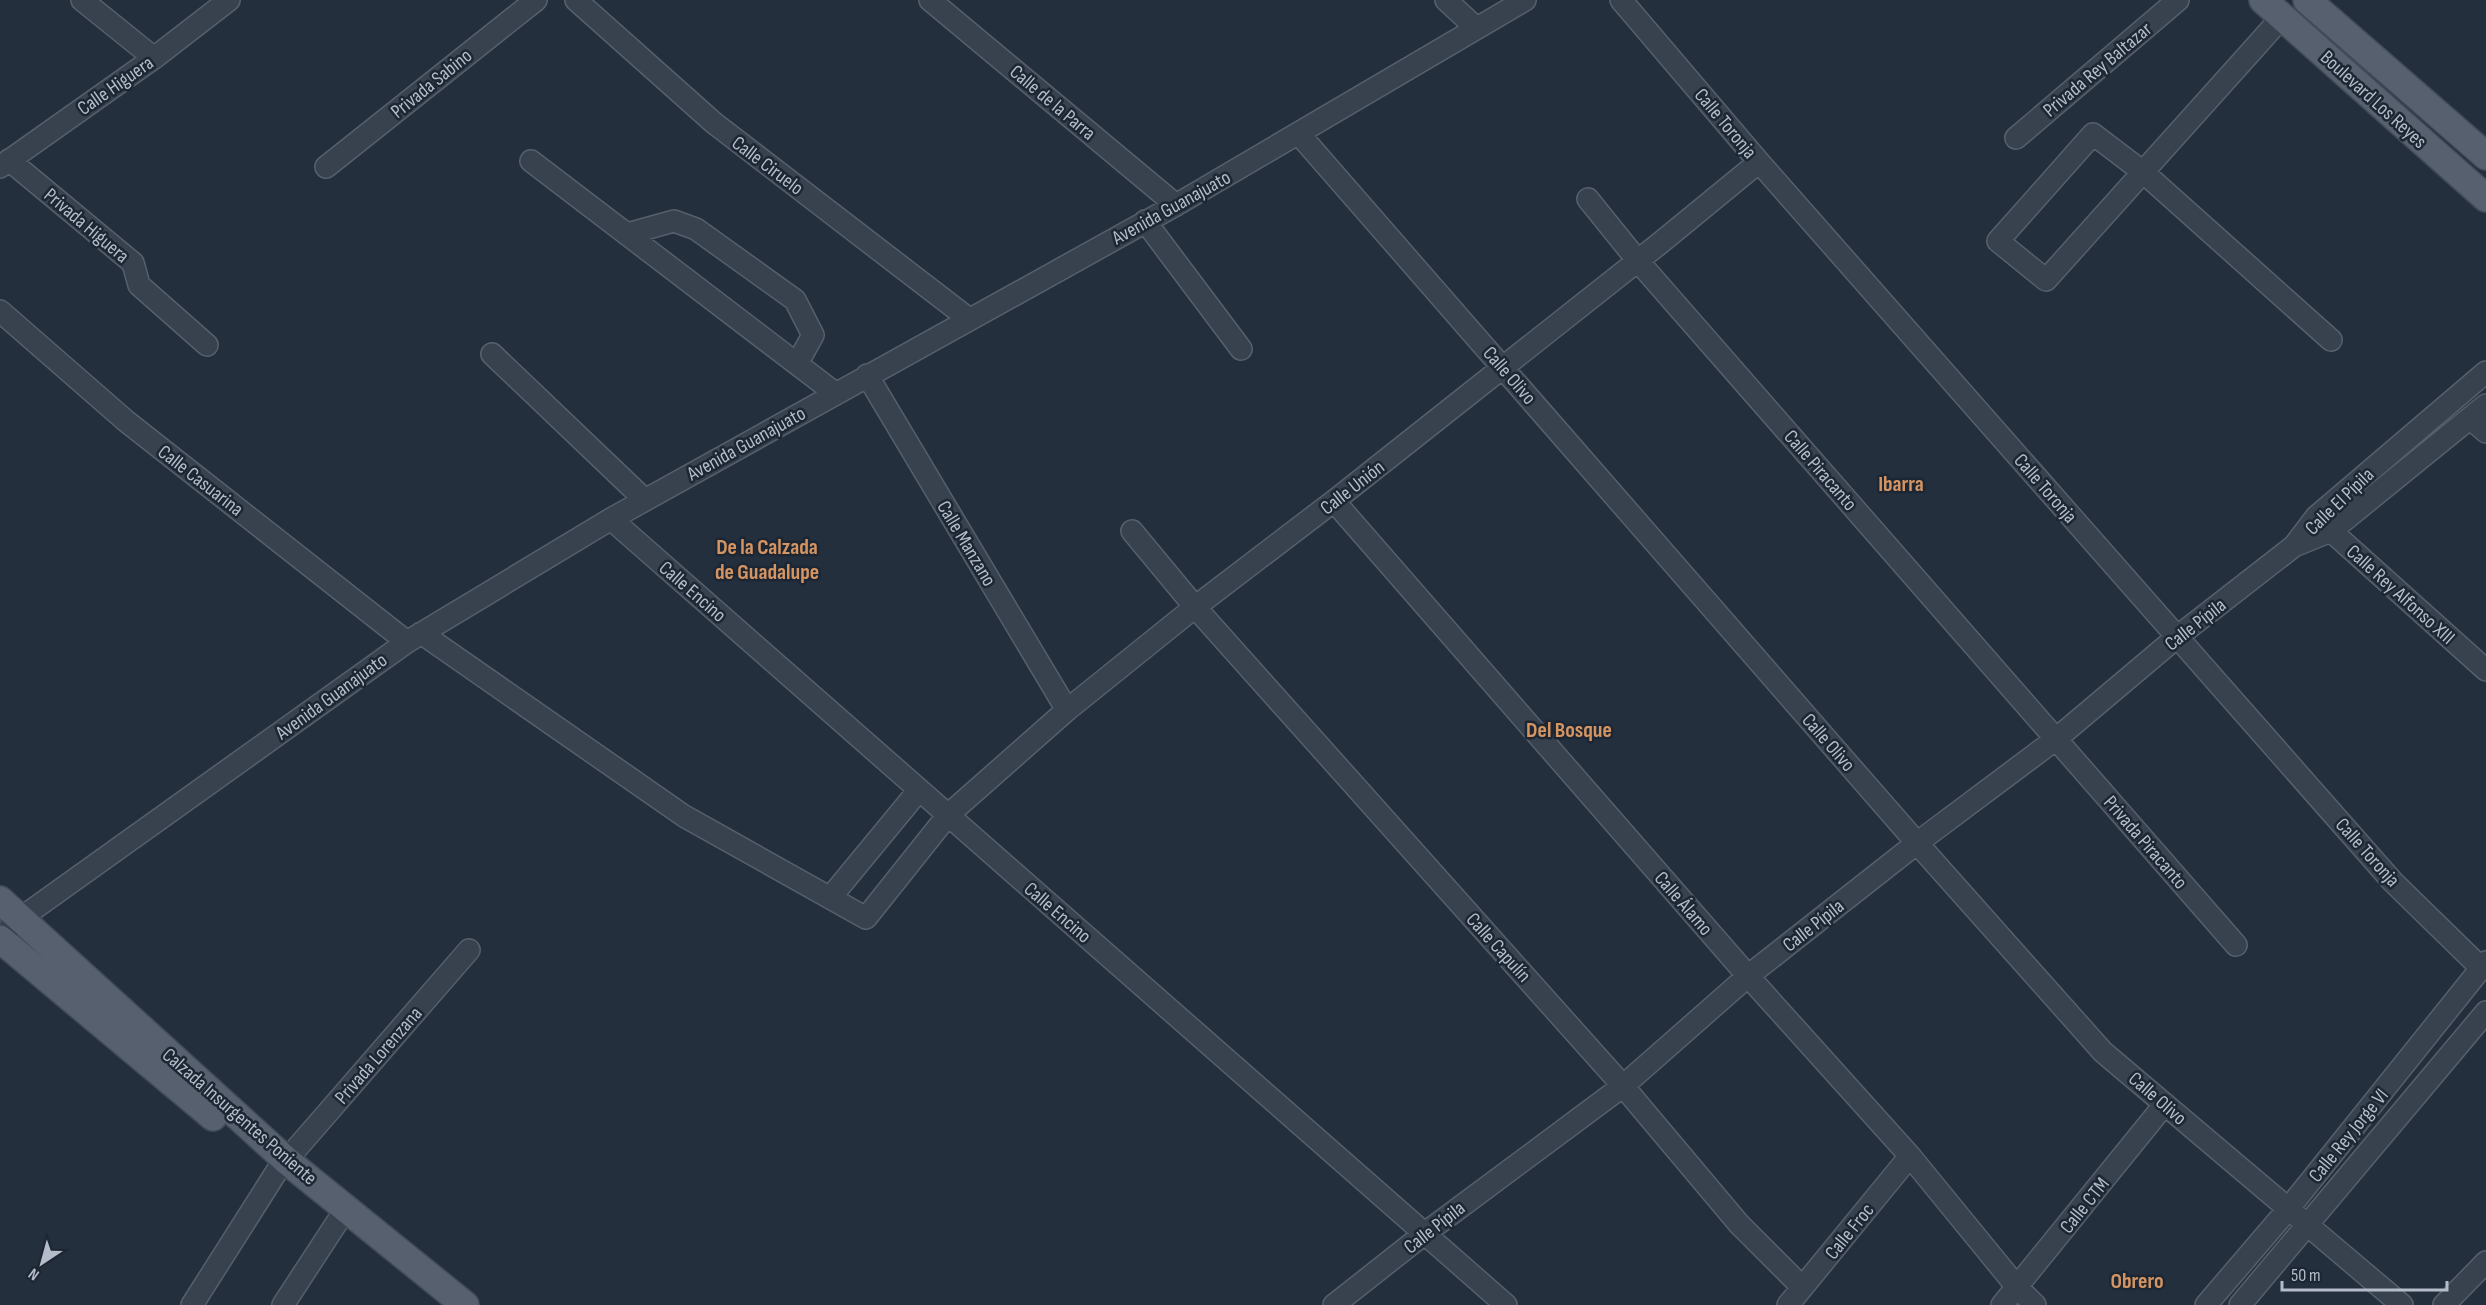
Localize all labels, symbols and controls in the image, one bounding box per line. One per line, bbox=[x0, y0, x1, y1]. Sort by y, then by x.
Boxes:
street label: Privada Rey Baltazar bbox=[2038, 17, 2157, 122]
street label: Privada Sabino bbox=[386, 44, 477, 124]
street label: Boulevard Los Reyes bbox=[2315, 46, 2431, 154]
street label: Calle Higuera bbox=[73, 51, 158, 121]
street label: Calle de la Parra bbox=[1005, 60, 1100, 146]
street label: Calle Toronja bbox=[1689, 84, 1762, 164]
street label: Calle Ciruelo bbox=[727, 131, 808, 200]
street label: Avenida Guanajuato bbox=[1107, 165, 1235, 251]
street label: Privada Higuera bbox=[39, 183, 134, 268]
street label: Calle Olivo bbox=[1477, 342, 1541, 410]
street label: Avenida Guanajuato bbox=[682, 401, 810, 487]
street label: Calle Piracanto bbox=[1779, 425, 1862, 516]
street label: Calle Casuarina bbox=[153, 440, 248, 522]
street label: Calle Toronja bbox=[2009, 449, 2082, 528]
street label: Calle Unión bbox=[1316, 455, 1389, 520]
street label: Calle El Pípila bbox=[2300, 463, 2379, 540]
district label: Ibarra bbox=[1878, 471, 1924, 498]
street label: Calle Manzano bbox=[931, 496, 1001, 591]
district label: De la Calzada de Guadalupe bbox=[715, 534, 819, 586]
street label: Calle Rey Alfonso XIII bbox=[2341, 540, 2459, 650]
street label: Calle Encino bbox=[654, 556, 731, 627]
street label: Calle Pípila bbox=[2160, 593, 2231, 656]
street label: Avenida Guanajuato bbox=[270, 648, 392, 746]
street label: Calle Olivo bbox=[1796, 709, 1860, 777]
district label: Del Bosque bbox=[1526, 717, 1612, 744]
street label: Privada Piracanto bbox=[2098, 791, 2192, 894]
street label: Calle Toronja bbox=[2330, 813, 2404, 892]
street label: Calle Álamo bbox=[1649, 867, 1718, 941]
street label: Calle Encino bbox=[1019, 877, 1096, 948]
street label: Calle Pípila bbox=[1778, 894, 1849, 957]
street label: Calle Capulín bbox=[1461, 908, 1536, 987]
street label: Privada Lorenzana bbox=[330, 1002, 427, 1109]
street label: Calzada Insurgentes Poniente bbox=[157, 1043, 322, 1190]
street label: Calle Olivo bbox=[2123, 1067, 2191, 1131]
street label: Calle Rey Jorge VI bbox=[2304, 1084, 2394, 1187]
street label: Calle CTM bbox=[2055, 1173, 2115, 1239]
street label: Calle Pípila bbox=[1399, 1196, 1470, 1259]
street label: Calle Froc bbox=[1820, 1199, 1880, 1264]
north arrow bbox=[12, 1233, 72, 1293]
scale bar bbox=[2282, 1254, 2447, 1292]
text: N bbox=[25, 1264, 43, 1284]
text: 50 m bbox=[2291, 1265, 2321, 1286]
district label: Obrero bbox=[2110, 1268, 2164, 1295]

